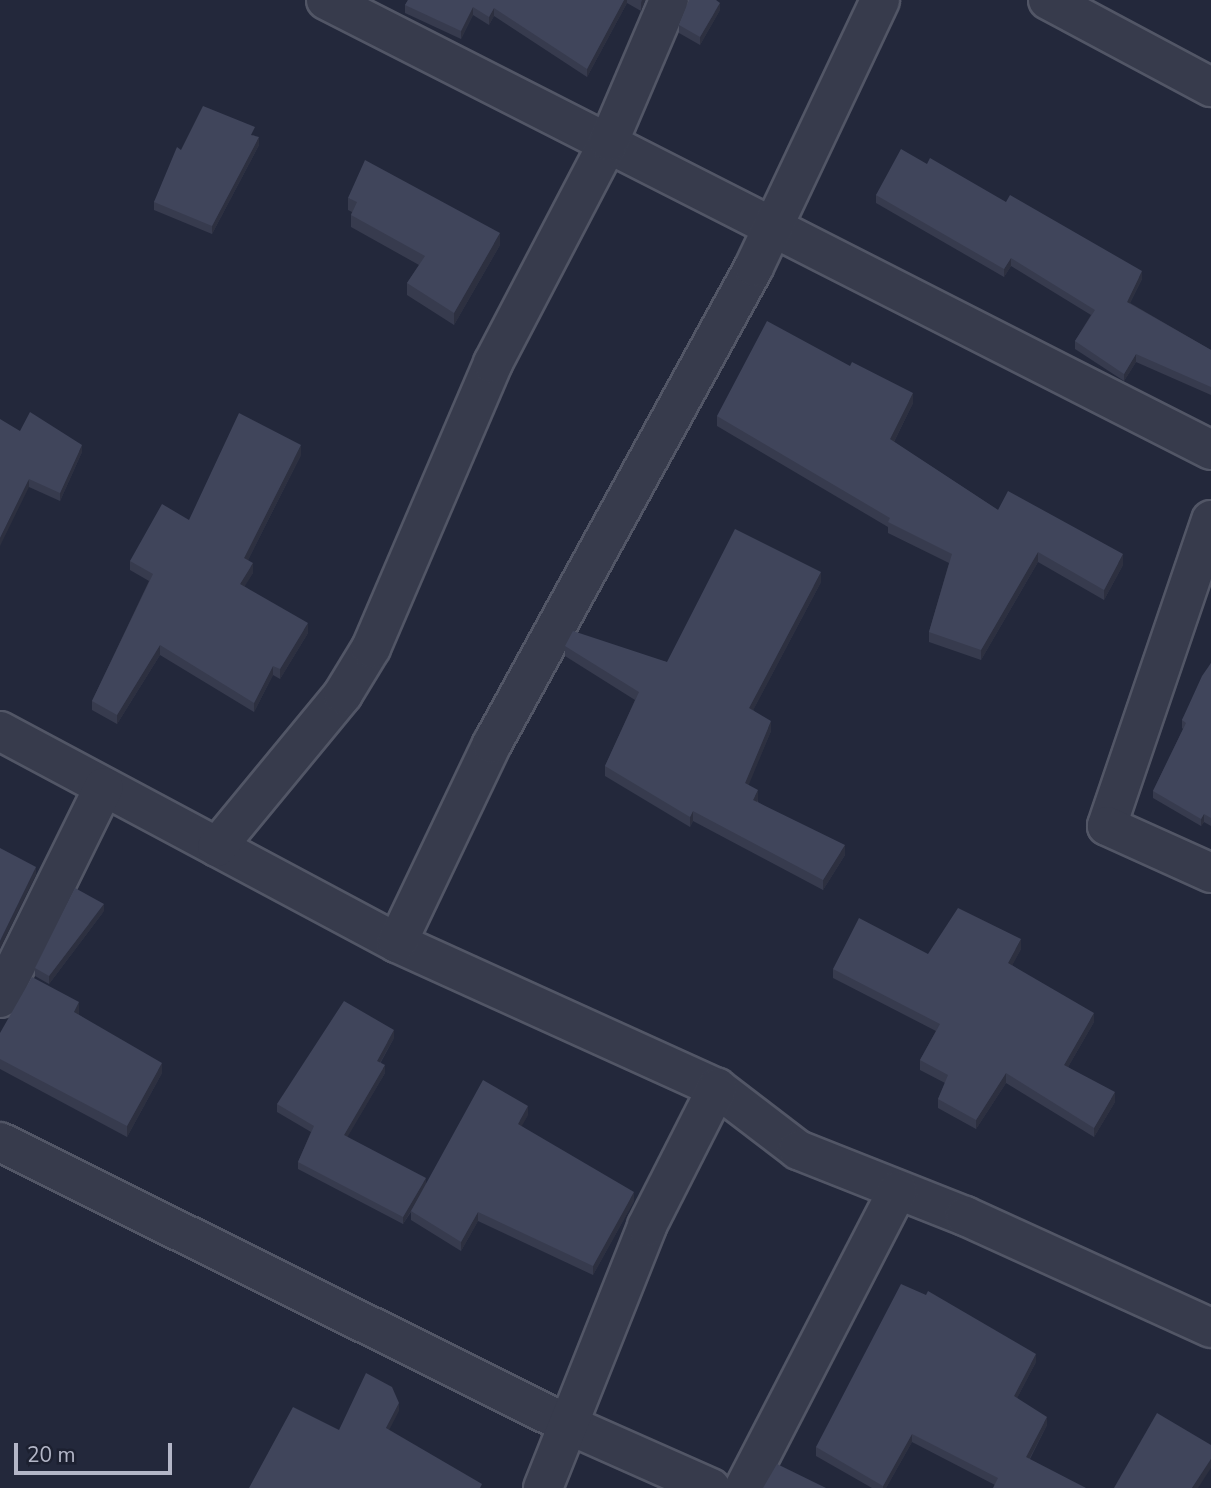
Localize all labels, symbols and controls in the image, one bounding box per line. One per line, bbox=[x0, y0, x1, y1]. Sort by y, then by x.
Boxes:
scale bar bbox=[18, 1428, 175, 1472]
text: 20 m bbox=[27, 1441, 76, 1469]

